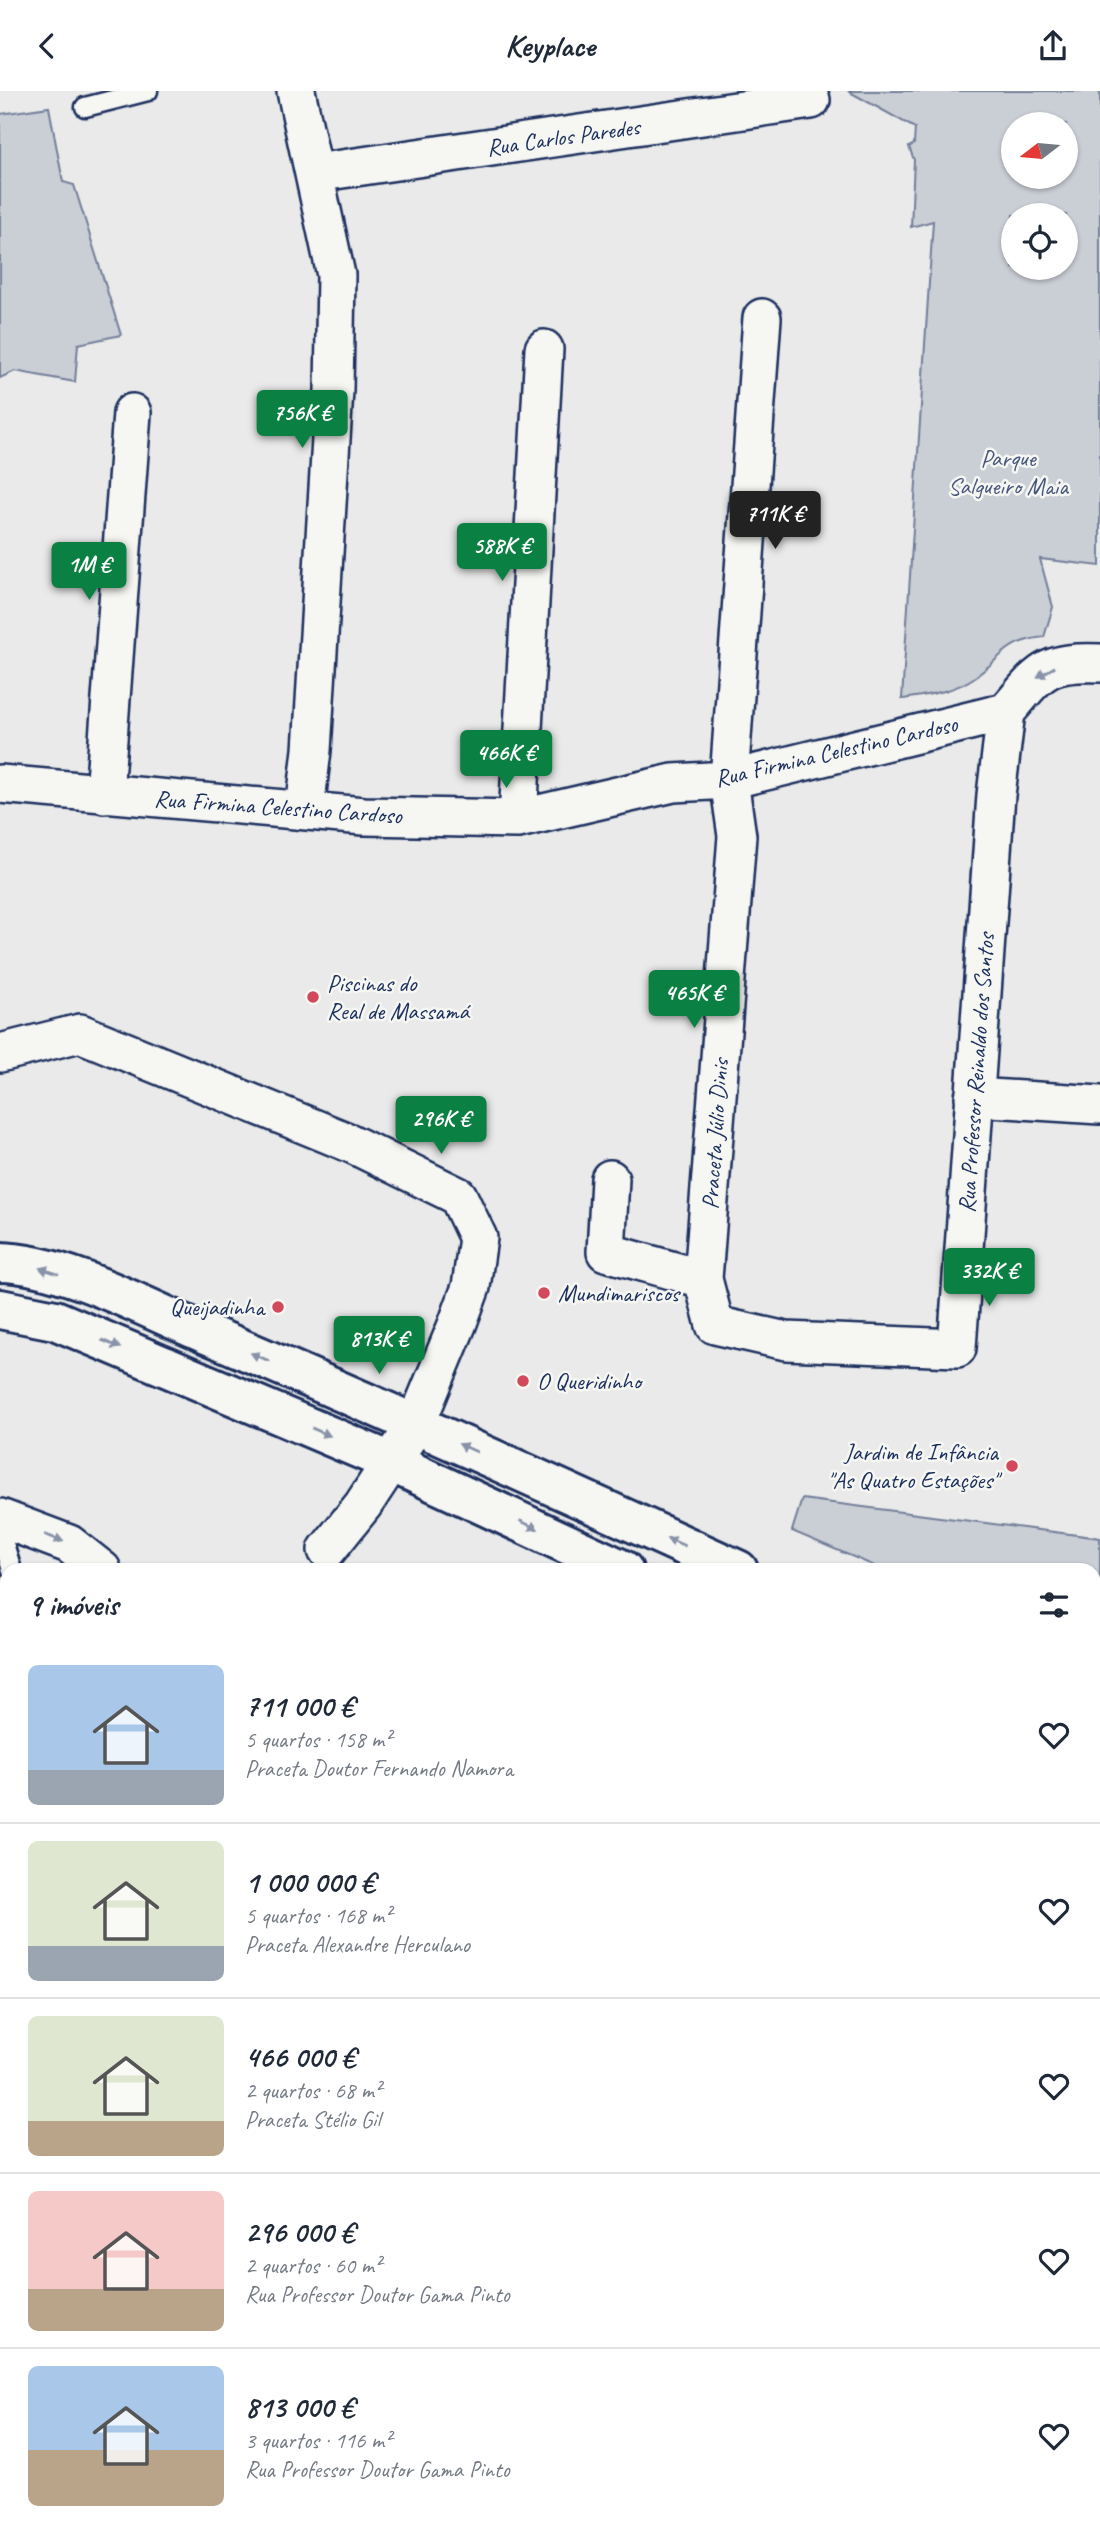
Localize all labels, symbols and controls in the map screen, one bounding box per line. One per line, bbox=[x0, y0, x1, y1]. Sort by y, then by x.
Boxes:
text: Keyplace bbox=[505, 25, 595, 66]
icon: back bbox=[28, 27, 66, 65]
icon: share bbox=[1034, 27, 1072, 65]
street label: Rua Carlos Paredes bbox=[484, 111, 643, 163]
north arrow bbox=[1001, 112, 1078, 189]
map controls bbox=[1001, 112, 1078, 280]
button: locate bbox=[1001, 203, 1078, 280]
pin: 756K € bbox=[245, 391, 359, 450]
text: 756K € bbox=[273, 398, 331, 427]
park label: Parque Salgueiro Maia bbox=[948, 443, 1069, 501]
pin: 711K € bbox=[718, 491, 832, 551]
text: 711K € bbox=[746, 499, 804, 528]
pin: 588K € bbox=[445, 524, 559, 583]
text: 588K € bbox=[473, 531, 531, 560]
pin: 1M € bbox=[48, 543, 130, 602]
text: 1M € bbox=[67, 550, 111, 579]
one-way arrow bbox=[1036, 666, 1055, 678]
street label: Rua Firmina Celestino Cardoso bbox=[712, 708, 962, 793]
pin: 466K € bbox=[449, 731, 563, 790]
text: 466K € bbox=[476, 738, 536, 767]
street label: Rua Firmina Celestino Cardoso bbox=[153, 783, 404, 831]
street label: Rua Professor Reinaldo dos Santos bbox=[951, 929, 1001, 1214]
place label: Piscinas do Real de Massamá bbox=[327, 968, 471, 1026]
pin: 465K € bbox=[637, 971, 751, 1030]
text: 465K € bbox=[665, 978, 723, 1007]
marker: Piscinas do Real de Massamá bbox=[305, 989, 321, 1005]
street label: Praceta Júlio Dinis bbox=[695, 1056, 735, 1210]
pin: 296K € bbox=[384, 1097, 498, 1156]
text: 296K € bbox=[412, 1104, 470, 1133]
pin: 332K € bbox=[932, 1249, 1046, 1308]
text: 332K € bbox=[960, 1256, 1018, 1285]
one-way arrow bbox=[39, 1265, 60, 1276]
place label: Mundimariscos bbox=[558, 1278, 682, 1308]
marker: Mundimariscos bbox=[536, 1285, 552, 1301]
place label: Queijadinha bbox=[170, 1292, 266, 1322]
marker: Queijadinha bbox=[270, 1299, 286, 1315]
pin: 813K € bbox=[322, 1317, 436, 1376]
text: 813K € bbox=[350, 1324, 408, 1353]
one-way arrow bbox=[101, 1339, 122, 1350]
one-way arrow bbox=[250, 1351, 270, 1363]
place label: O Queridinho bbox=[537, 1366, 643, 1396]
marker: O Queridinho bbox=[515, 1373, 531, 1389]
one-way arrow bbox=[311, 1426, 331, 1438]
place label: Jardim de Infância "As Quatro Estações" bbox=[827, 1437, 1003, 1495]
one-way arrow bbox=[458, 1442, 479, 1453]
marker: Jardim de Infância "As Quatro Estações" bbox=[1004, 1458, 1020, 1474]
one-way arrow bbox=[518, 1520, 539, 1531]
one-way arrow bbox=[43, 1533, 64, 1544]
one-way arrow bbox=[665, 1536, 686, 1547]
text: 9 imóveis bbox=[28, 1586, 118, 1624]
icon: filters bbox=[1035, 1586, 1073, 1624]
text: 711 000 € bbox=[245, 1687, 354, 1725]
icon: home bbox=[84, 1693, 168, 1777]
icon: heart bbox=[1035, 1716, 1073, 1754]
text: 5 quartos · 158 m² bbox=[245, 1725, 391, 1754]
text: Praceta Doutor Fernando Namora bbox=[245, 1754, 513, 1783]
text: 1 000 000 € bbox=[245, 1863, 375, 1901]
icon: home bbox=[84, 1869, 168, 1953]
icon: heart bbox=[1035, 1892, 1073, 1930]
text: 5 quartos · 168 m² bbox=[245, 1901, 391, 1930]
text: Praceta Alexandre Herculano bbox=[245, 1930, 470, 1959]
text: 466 000 € bbox=[245, 2038, 355, 2076]
icon: home bbox=[84, 2044, 168, 2128]
icon: heart bbox=[1035, 2067, 1073, 2105]
text: 2 quartos · 68 m² bbox=[245, 2076, 381, 2105]
text: Praceta Stélio Gil bbox=[245, 2105, 380, 2134]
text: 296 000 € bbox=[245, 2213, 354, 2251]
icon: home bbox=[84, 2219, 168, 2303]
icon: heart bbox=[1035, 2242, 1073, 2280]
text: 2 quartos · 60 m² bbox=[245, 2251, 381, 2280]
text: Rua Professor Doutor Gama Pinto bbox=[245, 2280, 510, 2309]
text: 813 000 € bbox=[245, 2388, 354, 2426]
icon: home bbox=[84, 2394, 168, 2478]
icon: heart bbox=[1035, 2417, 1073, 2455]
text: 3 quartos · 116 m² bbox=[245, 2426, 391, 2455]
text: Rua Professor Doutor Gama Pinto bbox=[245, 2455, 510, 2484]

